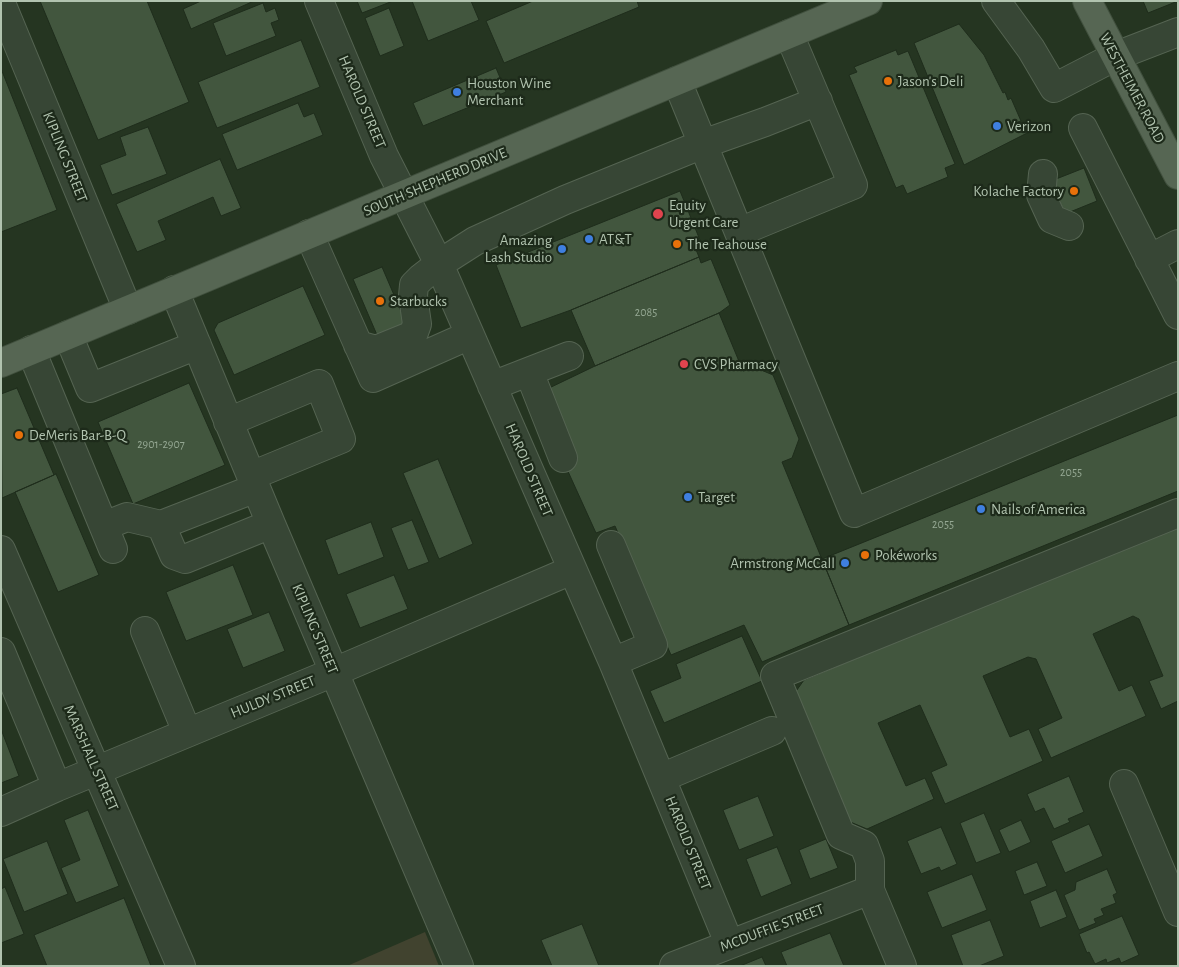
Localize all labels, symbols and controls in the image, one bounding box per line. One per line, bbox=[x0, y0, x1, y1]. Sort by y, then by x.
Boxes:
street label: WESTHEIMER ROAD bbox=[1095, 30, 1169, 146]
street label: HAROLD STREET bbox=[334, 53, 390, 151]
place label: Jason's Deli bbox=[898, 72, 963, 90]
place label: Houston Wine Merchant bbox=[467, 74, 551, 109]
marker: Jason's Deli bbox=[882, 75, 894, 87]
marker: Houston Wine Merchant bbox=[451, 86, 463, 98]
street label: KIPLING STREET bbox=[39, 109, 91, 205]
place label: Verizon bbox=[1007, 117, 1051, 135]
marker: Verizon bbox=[991, 120, 1003, 132]
street label: SOUTH SHEPHERD DRIVE bbox=[361, 144, 509, 220]
place label: Kolache Factory bbox=[973, 182, 1064, 200]
marker: Kolache Factory bbox=[1068, 185, 1080, 197]
place label: Equity Urgent Care bbox=[669, 196, 738, 231]
marker: Equity Urgent Care bbox=[651, 207, 665, 221]
place label: AT&T bbox=[599, 230, 632, 248]
place label: Amazing Lash Studio bbox=[485, 231, 552, 266]
marker: AT&T bbox=[583, 233, 595, 245]
place label: The Teahouse bbox=[687, 235, 767, 253]
marker: The Teahouse bbox=[671, 238, 683, 250]
marker: Amazing Lash Studio bbox=[556, 243, 568, 255]
place label: Starbucks bbox=[390, 292, 447, 310]
marker: Starbucks bbox=[374, 295, 386, 307]
house number: 2085 bbox=[635, 305, 657, 319]
place label: CVS Pharmacy bbox=[694, 355, 778, 373]
marker: CVS Pharmacy bbox=[678, 358, 690, 370]
street label: HAROLD STREET bbox=[501, 421, 557, 519]
place label: DeMeris Bar-B-Q bbox=[29, 426, 126, 444]
marker: DeMeris Bar-B-Q bbox=[13, 429, 25, 441]
house number: 2901-2907 bbox=[137, 437, 185, 451]
house number: 2055 bbox=[1060, 465, 1082, 479]
place label: Target bbox=[698, 488, 735, 506]
marker: Target bbox=[682, 491, 694, 503]
place label: Nails of America bbox=[991, 500, 1086, 518]
marker: Nails of America bbox=[975, 503, 987, 515]
house number: 2055 bbox=[932, 517, 954, 531]
place label: Pokéworks bbox=[875, 546, 937, 564]
marker: Pokéworks bbox=[859, 549, 871, 561]
place label: Armstrong McCall bbox=[730, 554, 835, 572]
marker: Armstrong McCall bbox=[839, 557, 851, 569]
street label: KIPLING STREET bbox=[288, 581, 342, 677]
street label: HULDY STREET bbox=[228, 672, 318, 722]
street label: MARSHALL STREET bbox=[60, 702, 122, 814]
street label: HAROLD STREET bbox=[661, 794, 715, 892]
street label: MCDUFFIE STREET bbox=[718, 900, 826, 956]

